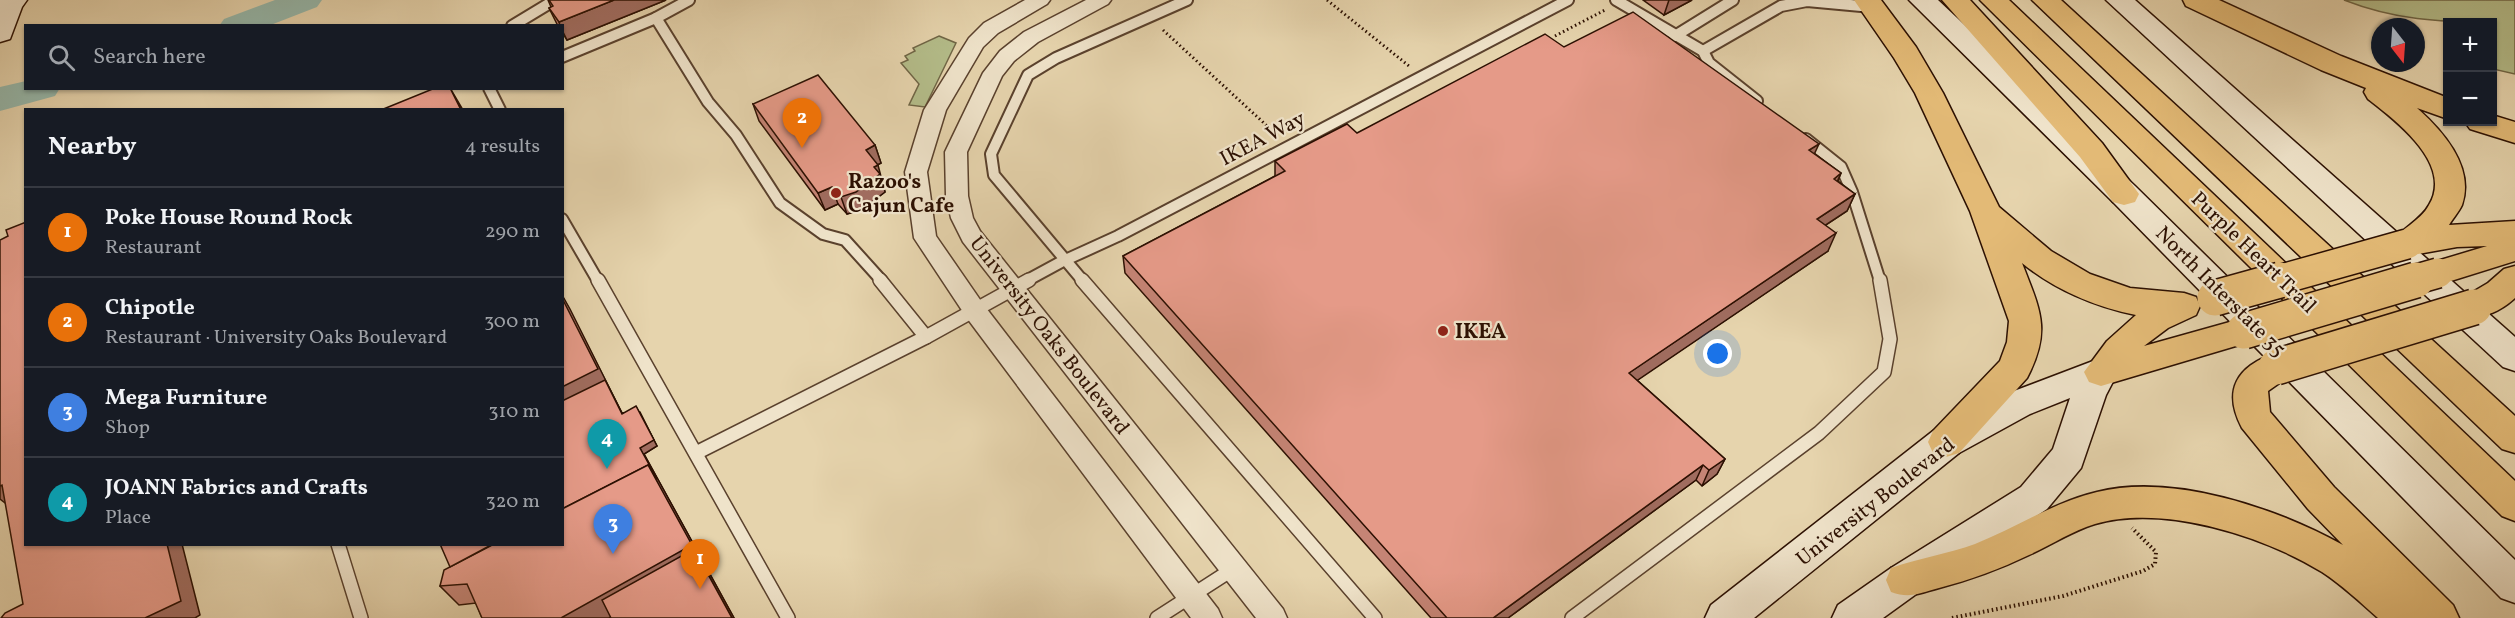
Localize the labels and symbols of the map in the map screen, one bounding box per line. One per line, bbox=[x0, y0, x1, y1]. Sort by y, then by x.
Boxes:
north arrow bbox=[2371, 18, 2425, 72]
pin: 2 bbox=[782, 98, 822, 148]
street label: IKEA Way bbox=[1215, 104, 1311, 174]
place label: Razoo's Cajun Cafe bbox=[848, 168, 954, 221]
marker: Razoo's Cajun Cafe bbox=[829, 186, 843, 200]
street label: Purple Heart Trail bbox=[2184, 186, 2322, 321]
street label: North Interstate 35 bbox=[2148, 220, 2292, 364]
street label: University Oaks Boulevard bbox=[962, 230, 1136, 441]
place label: IKEA bbox=[1455, 318, 1506, 347]
marker: IKEA bbox=[1436, 324, 1450, 338]
your location bbox=[1703, 339, 1732, 368]
pin: 4 bbox=[588, 420, 626, 469]
street label: University Boulevard bbox=[1790, 431, 1962, 574]
pin: 3 bbox=[594, 504, 632, 554]
pin: 1 bbox=[680, 540, 720, 589]

